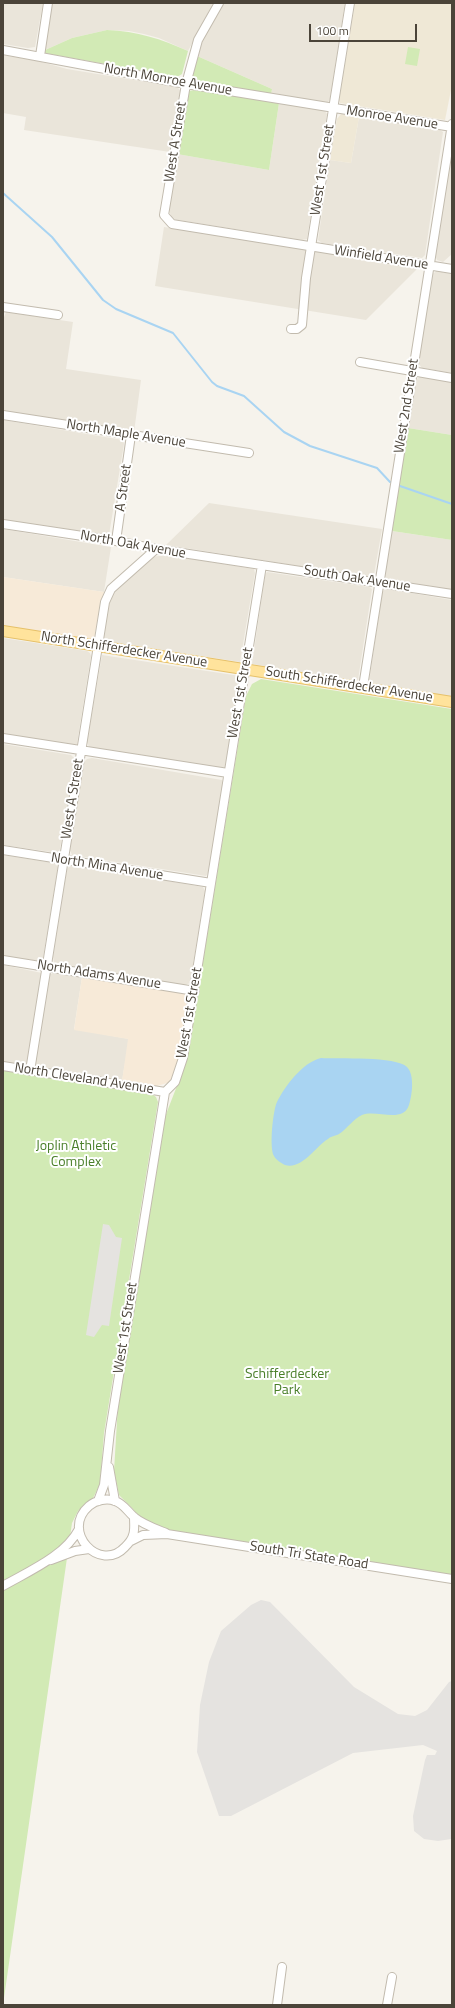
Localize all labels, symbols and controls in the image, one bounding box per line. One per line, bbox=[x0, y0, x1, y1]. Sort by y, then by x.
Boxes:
scale bar bbox=[311, 16, 419, 42]
text: 100 m bbox=[316, 21, 349, 40]
street label: North Monroe Avenue bbox=[103, 60, 233, 100]
street label: West A Street bbox=[161, 101, 191, 183]
street label: Monroe Avenue bbox=[345, 102, 439, 134]
street label: West 1st Street bbox=[307, 123, 339, 217]
street label: Winfield Avenue bbox=[333, 242, 429, 274]
street label: West 2nd Street bbox=[391, 357, 423, 455]
street label: North Maple Avenue bbox=[65, 416, 187, 452]
street label: A Street bbox=[112, 463, 136, 513]
street label: North Oak Avenue bbox=[79, 527, 187, 563]
street label: South Oak Avenue bbox=[302, 562, 412, 596]
street label: North Schifferdecker Avenue bbox=[40, 629, 208, 671]
street label: West 1st Street bbox=[225, 646, 257, 740]
street label: South Schifferdecker Avenue bbox=[264, 663, 434, 707]
street label: West A Street bbox=[58, 758, 88, 840]
street label: North Mina Avenue bbox=[50, 850, 164, 884]
street label: North Adams Avenue bbox=[36, 957, 162, 993]
street label: West 1st Street bbox=[174, 966, 206, 1060]
street label: North Cleveland Avenue bbox=[13, 1060, 155, 1098]
park label: Joplin Athletic Complex bbox=[36, 1139, 116, 1172]
street label: West 1st Street bbox=[110, 1281, 142, 1375]
park label: Schifferdecker Park bbox=[245, 1367, 329, 1400]
street label: South Tri State Road bbox=[249, 1538, 369, 1574]

